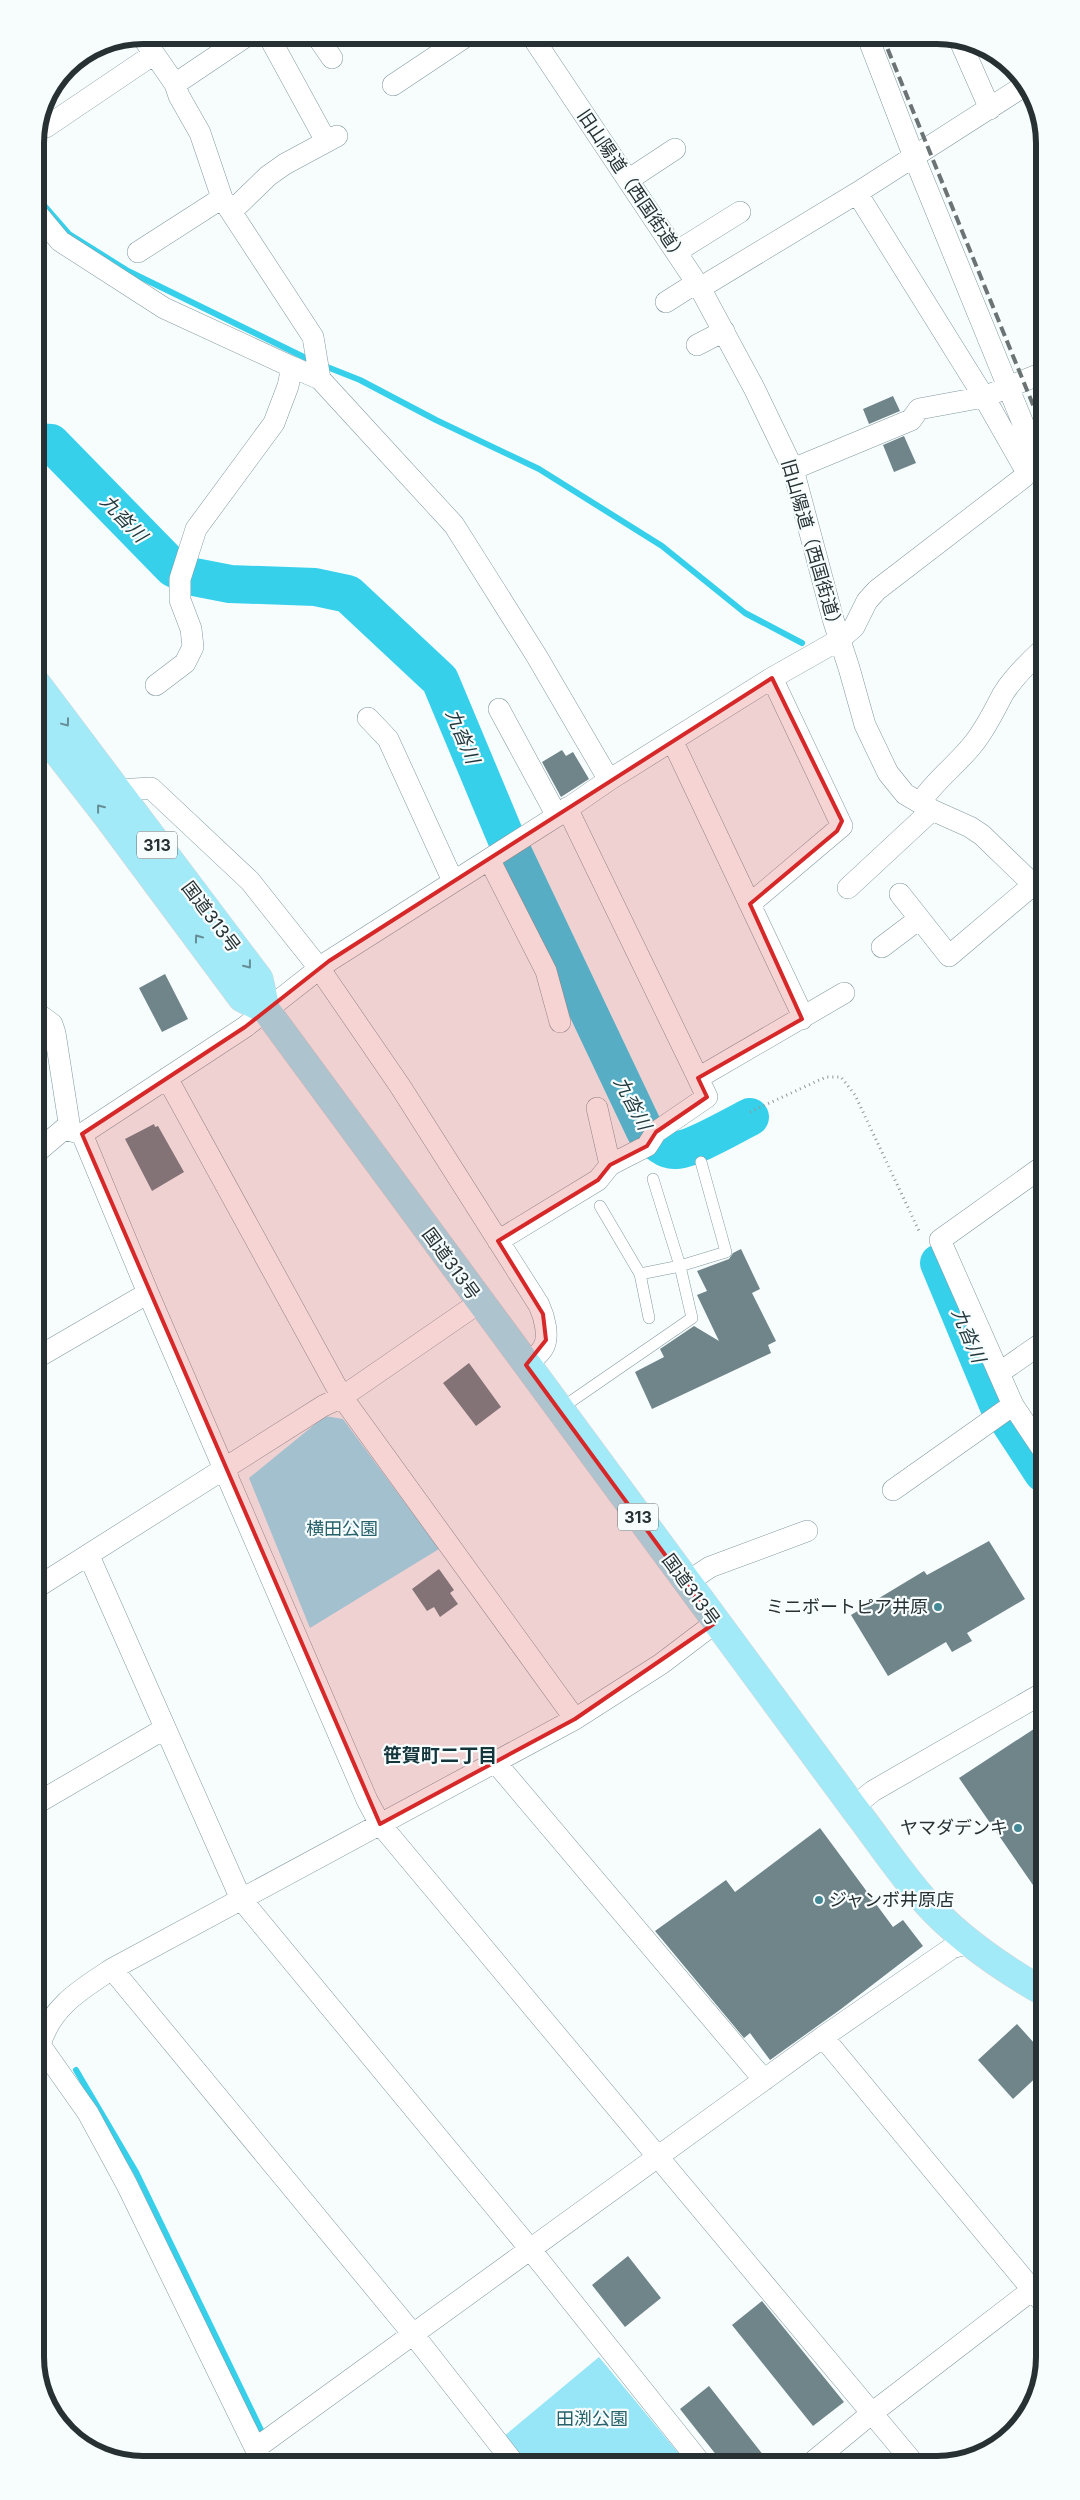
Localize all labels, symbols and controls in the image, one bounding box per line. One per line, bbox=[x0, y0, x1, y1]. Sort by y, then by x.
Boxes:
street label: 旧山陽道（西国街道） bbox=[573, 105, 691, 266]
street label: 旧山陽道（西国街道） bbox=[778, 456, 847, 635]
water label: 九沓川 bbox=[96, 490, 153, 548]
water label: 九沓川 bbox=[441, 705, 485, 769]
one-way arrow bbox=[60, 717, 69, 727]
one-way arrow bbox=[98, 805, 106, 814]
road number: 313 bbox=[137, 832, 177, 858]
street label: 国道313号 bbox=[178, 877, 245, 956]
one-way arrow bbox=[195, 934, 204, 944]
one-way arrow bbox=[242, 959, 250, 968]
water label: 九沓川 bbox=[609, 1073, 657, 1136]
street label: 国道313号 bbox=[418, 1224, 484, 1304]
water label: 九沓川 bbox=[947, 1304, 991, 1368]
road number: 313 bbox=[618, 1504, 658, 1530]
park label: 横田公園 bbox=[306, 1518, 378, 1539]
street label: 国道313号 bbox=[658, 1550, 724, 1630]
place label: ミニボートピア井原 bbox=[766, 1596, 928, 1617]
marker: ミニボートピア井原 bbox=[932, 1601, 944, 1613]
district label: 笹賀町二丁目 bbox=[383, 1744, 497, 1767]
place label: ヤマダデンキ bbox=[900, 1817, 1008, 1838]
marker: ヤマダデンキ bbox=[1012, 1822, 1024, 1834]
place label: ジャンボ井原店 bbox=[829, 1889, 954, 1910]
marker: ジャンボ井原店 bbox=[813, 1894, 825, 1906]
park label: 田渕公園 bbox=[556, 2408, 628, 2429]

